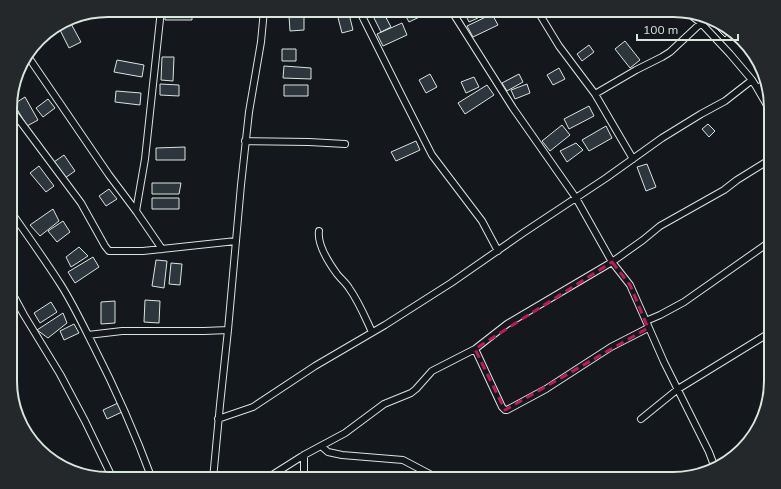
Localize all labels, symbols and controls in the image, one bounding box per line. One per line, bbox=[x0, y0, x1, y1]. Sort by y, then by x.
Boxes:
scale bar bbox=[637, 16, 738, 42]
text: 100 m bbox=[643, 22, 678, 37]

